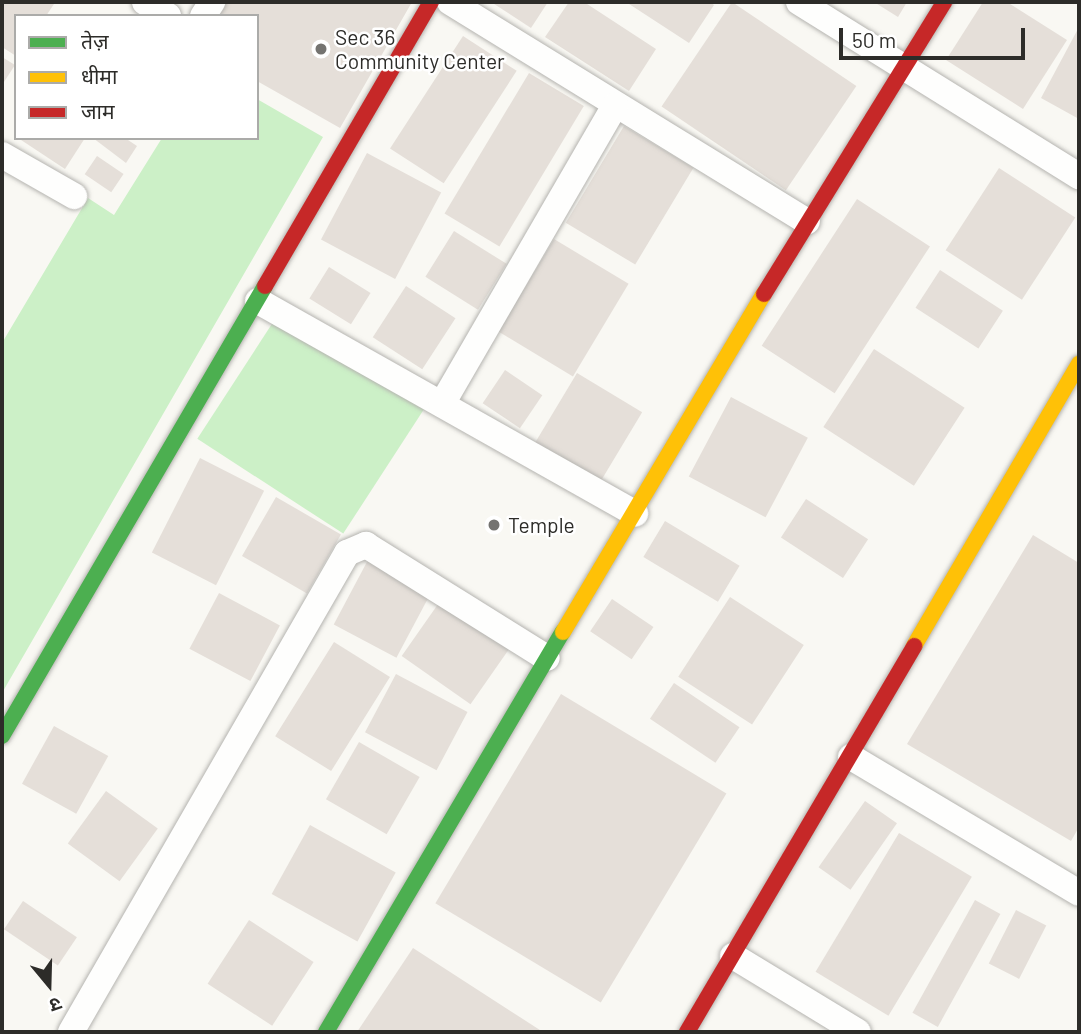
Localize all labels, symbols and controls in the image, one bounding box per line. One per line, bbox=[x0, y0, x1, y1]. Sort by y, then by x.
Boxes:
legend bbox=[14, 14, 259, 140]
scale bar bbox=[843, 14, 1028, 58]
place label: Sec 36 Community Center bbox=[335, 24, 505, 74]
text: 50 m bbox=[852, 27, 896, 52]
text: तेज़ bbox=[81, 28, 109, 53]
marker: Sec 36 Community Center bbox=[313, 41, 329, 57]
text: धीमा bbox=[81, 63, 117, 88]
text: जाम bbox=[81, 98, 115, 123]
place label: Temple bbox=[508, 512, 575, 538]
marker: Temple bbox=[486, 517, 502, 533]
north arrow bbox=[14, 950, 84, 1020]
text: उ bbox=[47, 993, 65, 1018]

